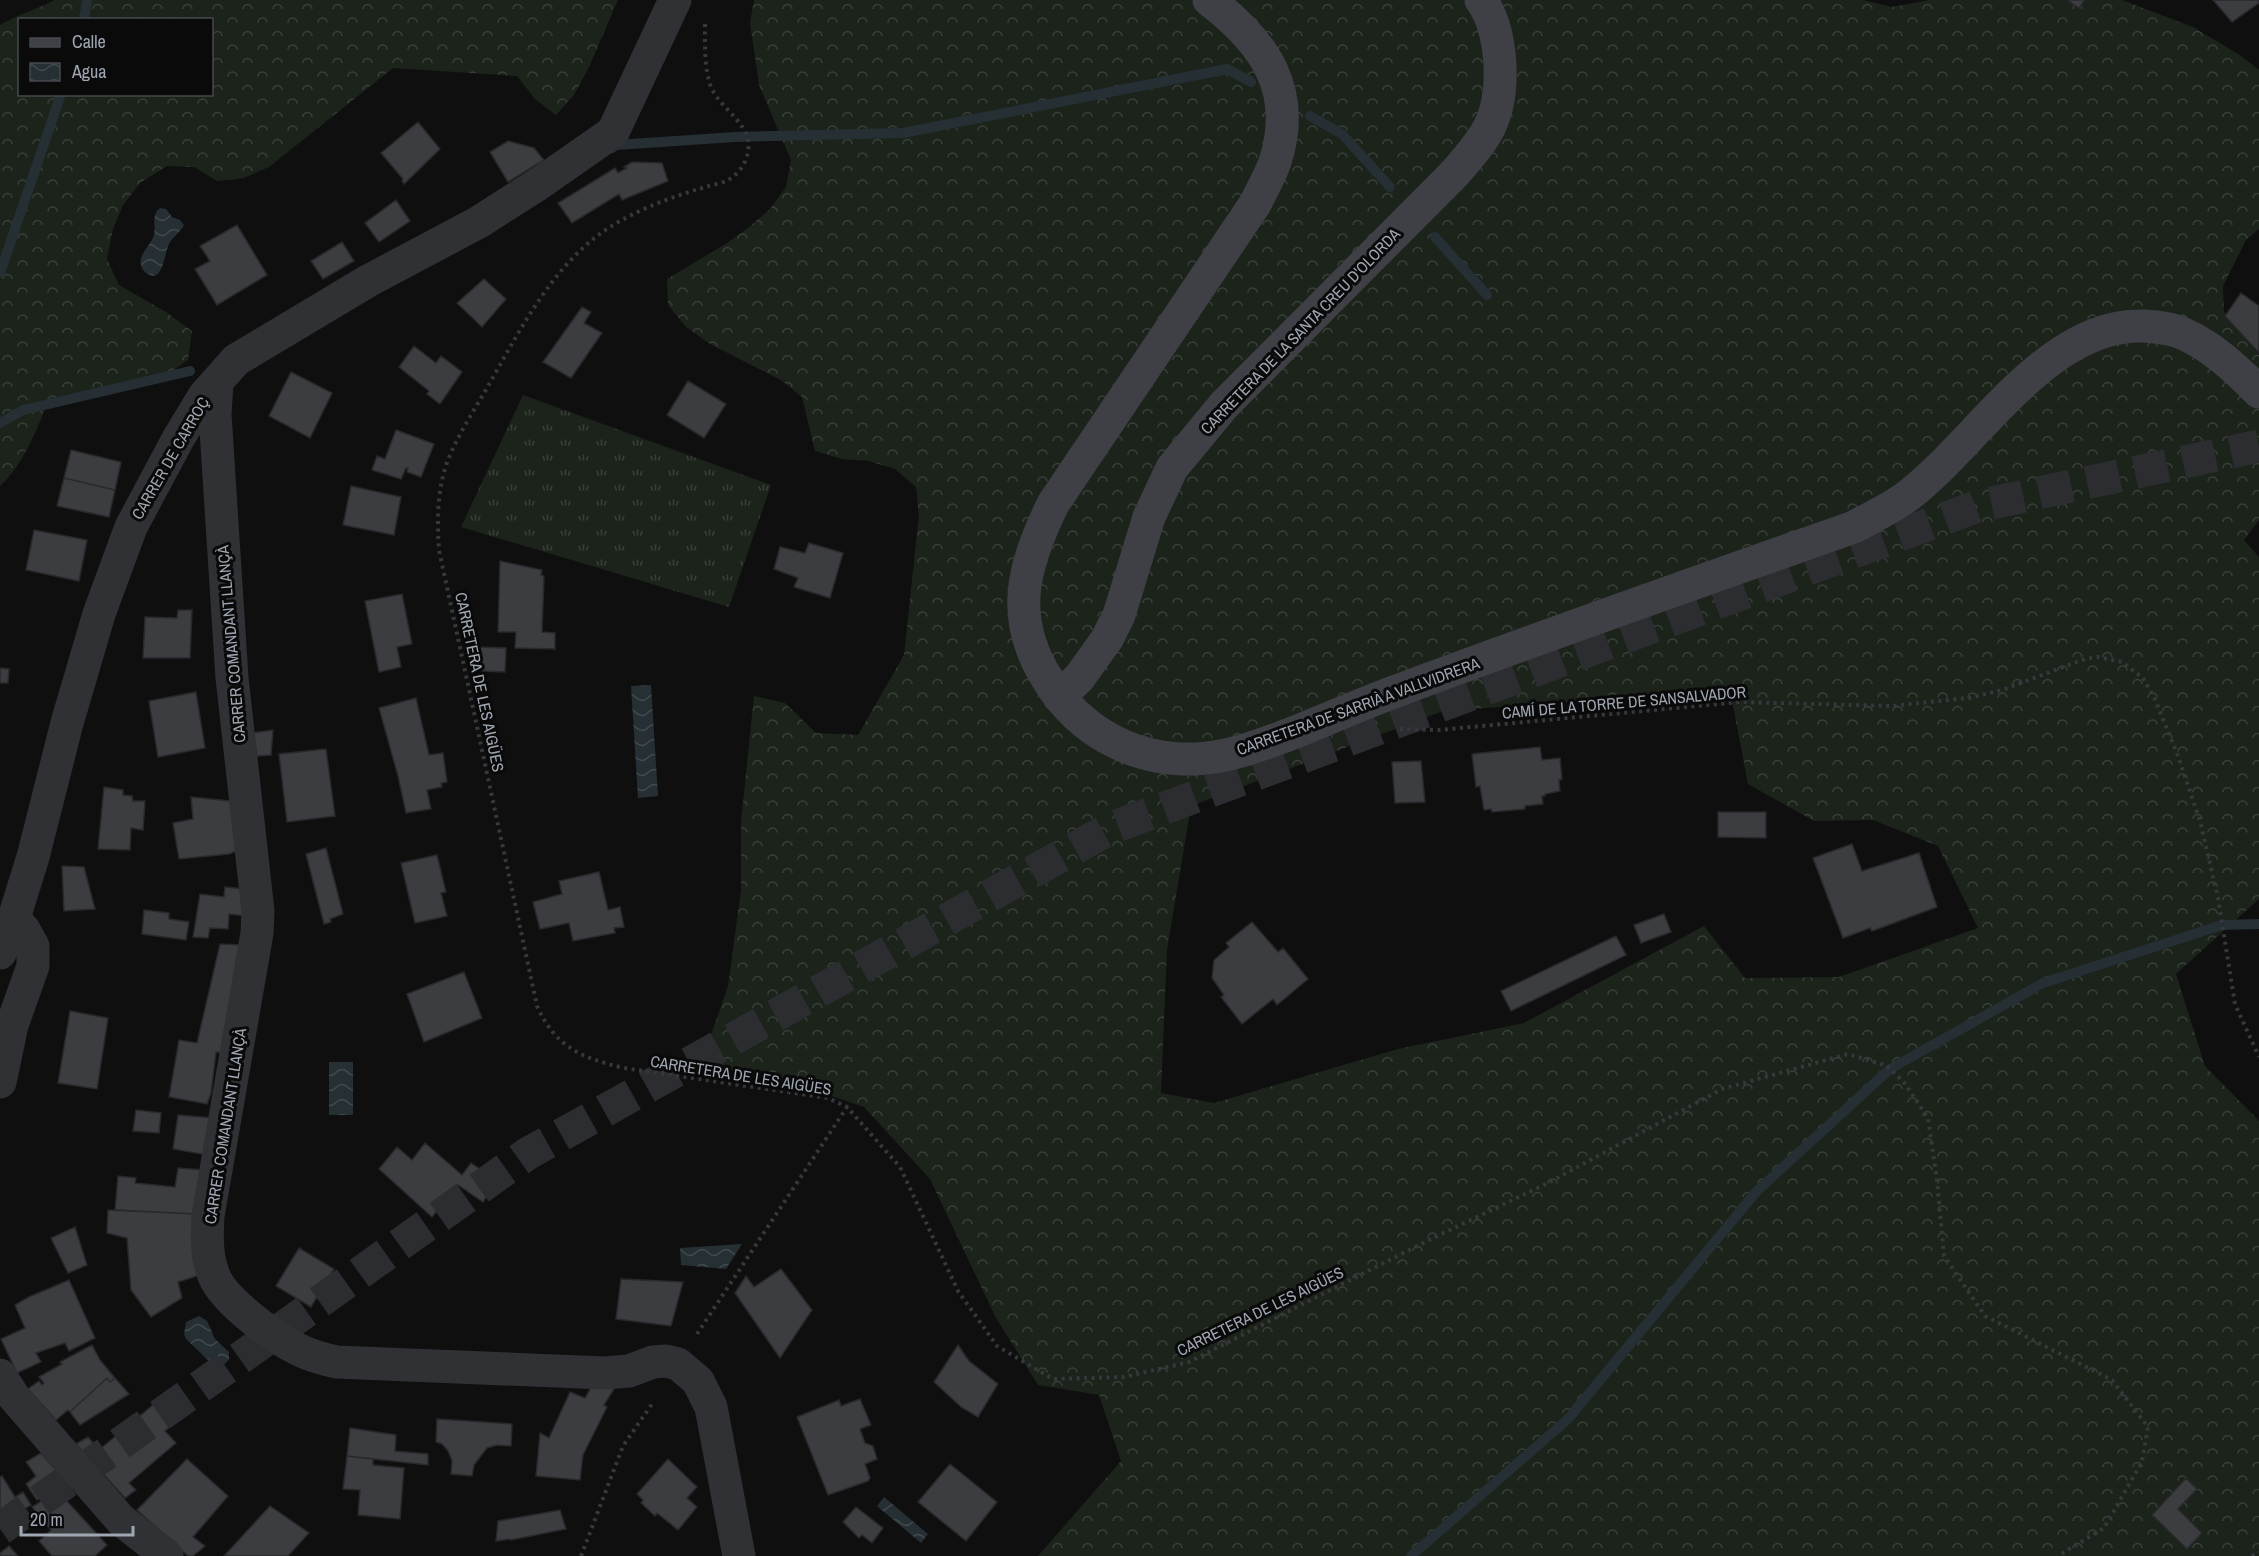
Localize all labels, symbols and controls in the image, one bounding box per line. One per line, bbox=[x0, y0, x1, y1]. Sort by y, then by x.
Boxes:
legend bbox=[18, 18, 213, 96]
text: Calle bbox=[72, 29, 106, 54]
text: Agua bbox=[71, 59, 106, 84]
street label: CARRETERA DE LA SANTA CREU D'OLORDA bbox=[1195, 223, 1405, 439]
street label: CARRER DE CARROÇ bbox=[126, 393, 214, 523]
street label: CARRER COMANDANT LLANÇÀ bbox=[211, 544, 251, 744]
street label: CARRETERA DE LES AIGÜES bbox=[450, 590, 510, 774]
street label: CARRETERA DE SARRIÀ A VALLVIDRERA bbox=[1234, 652, 1483, 760]
street label: CAMÍ DE LA TORRE DE SANSALVADOR bbox=[1501, 680, 1747, 724]
street label: CARRER COMANDANT LLANÇÀ bbox=[199, 1026, 251, 1226]
street label: CARRETERA DE LES AIGÜES bbox=[649, 1050, 833, 1100]
street label: CARRETERA DE LES AIGÜES bbox=[1173, 1261, 1347, 1361]
scale bar bbox=[21, 1499, 134, 1537]
text: 20 m bbox=[30, 1507, 63, 1532]

